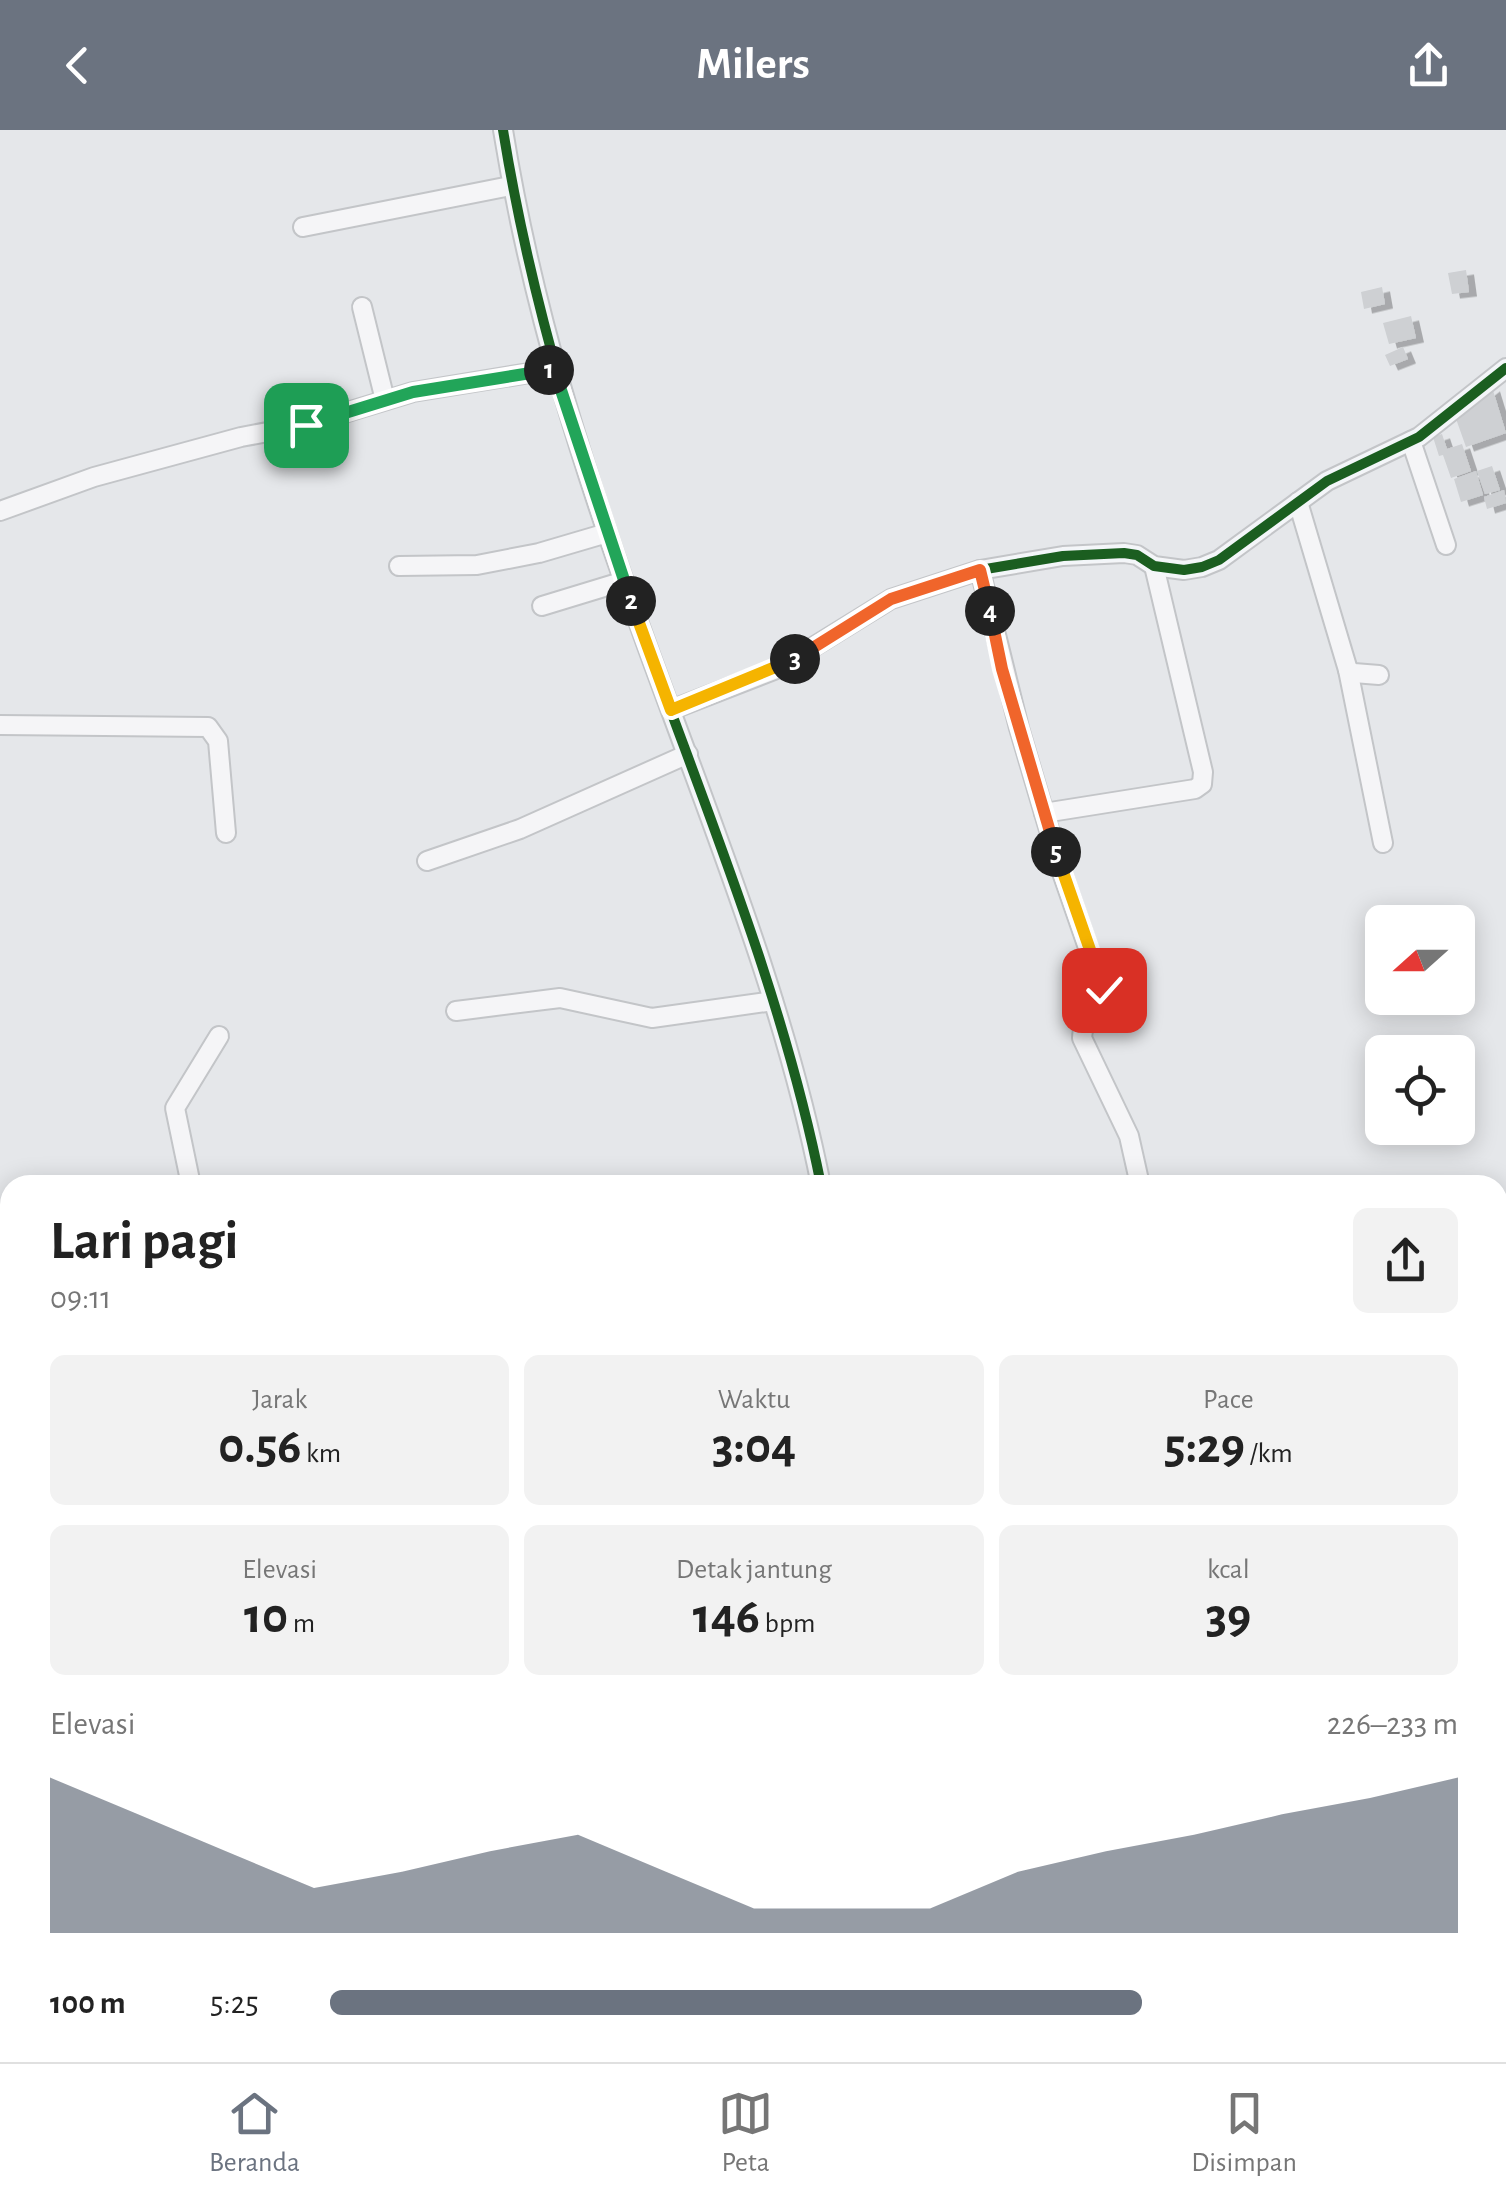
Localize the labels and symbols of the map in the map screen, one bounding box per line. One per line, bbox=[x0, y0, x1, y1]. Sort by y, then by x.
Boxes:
pin: 1 bbox=[524, 345, 574, 395]
pin bbox=[264, 383, 349, 468]
pin: 2 bbox=[606, 576, 656, 626]
pin: 4 bbox=[965, 586, 1015, 636]
pin: 3 bbox=[770, 634, 820, 684]
pin: 5 bbox=[1031, 827, 1081, 877]
north arrow bbox=[1365, 905, 1475, 1015]
pin bbox=[1062, 948, 1147, 1033]

